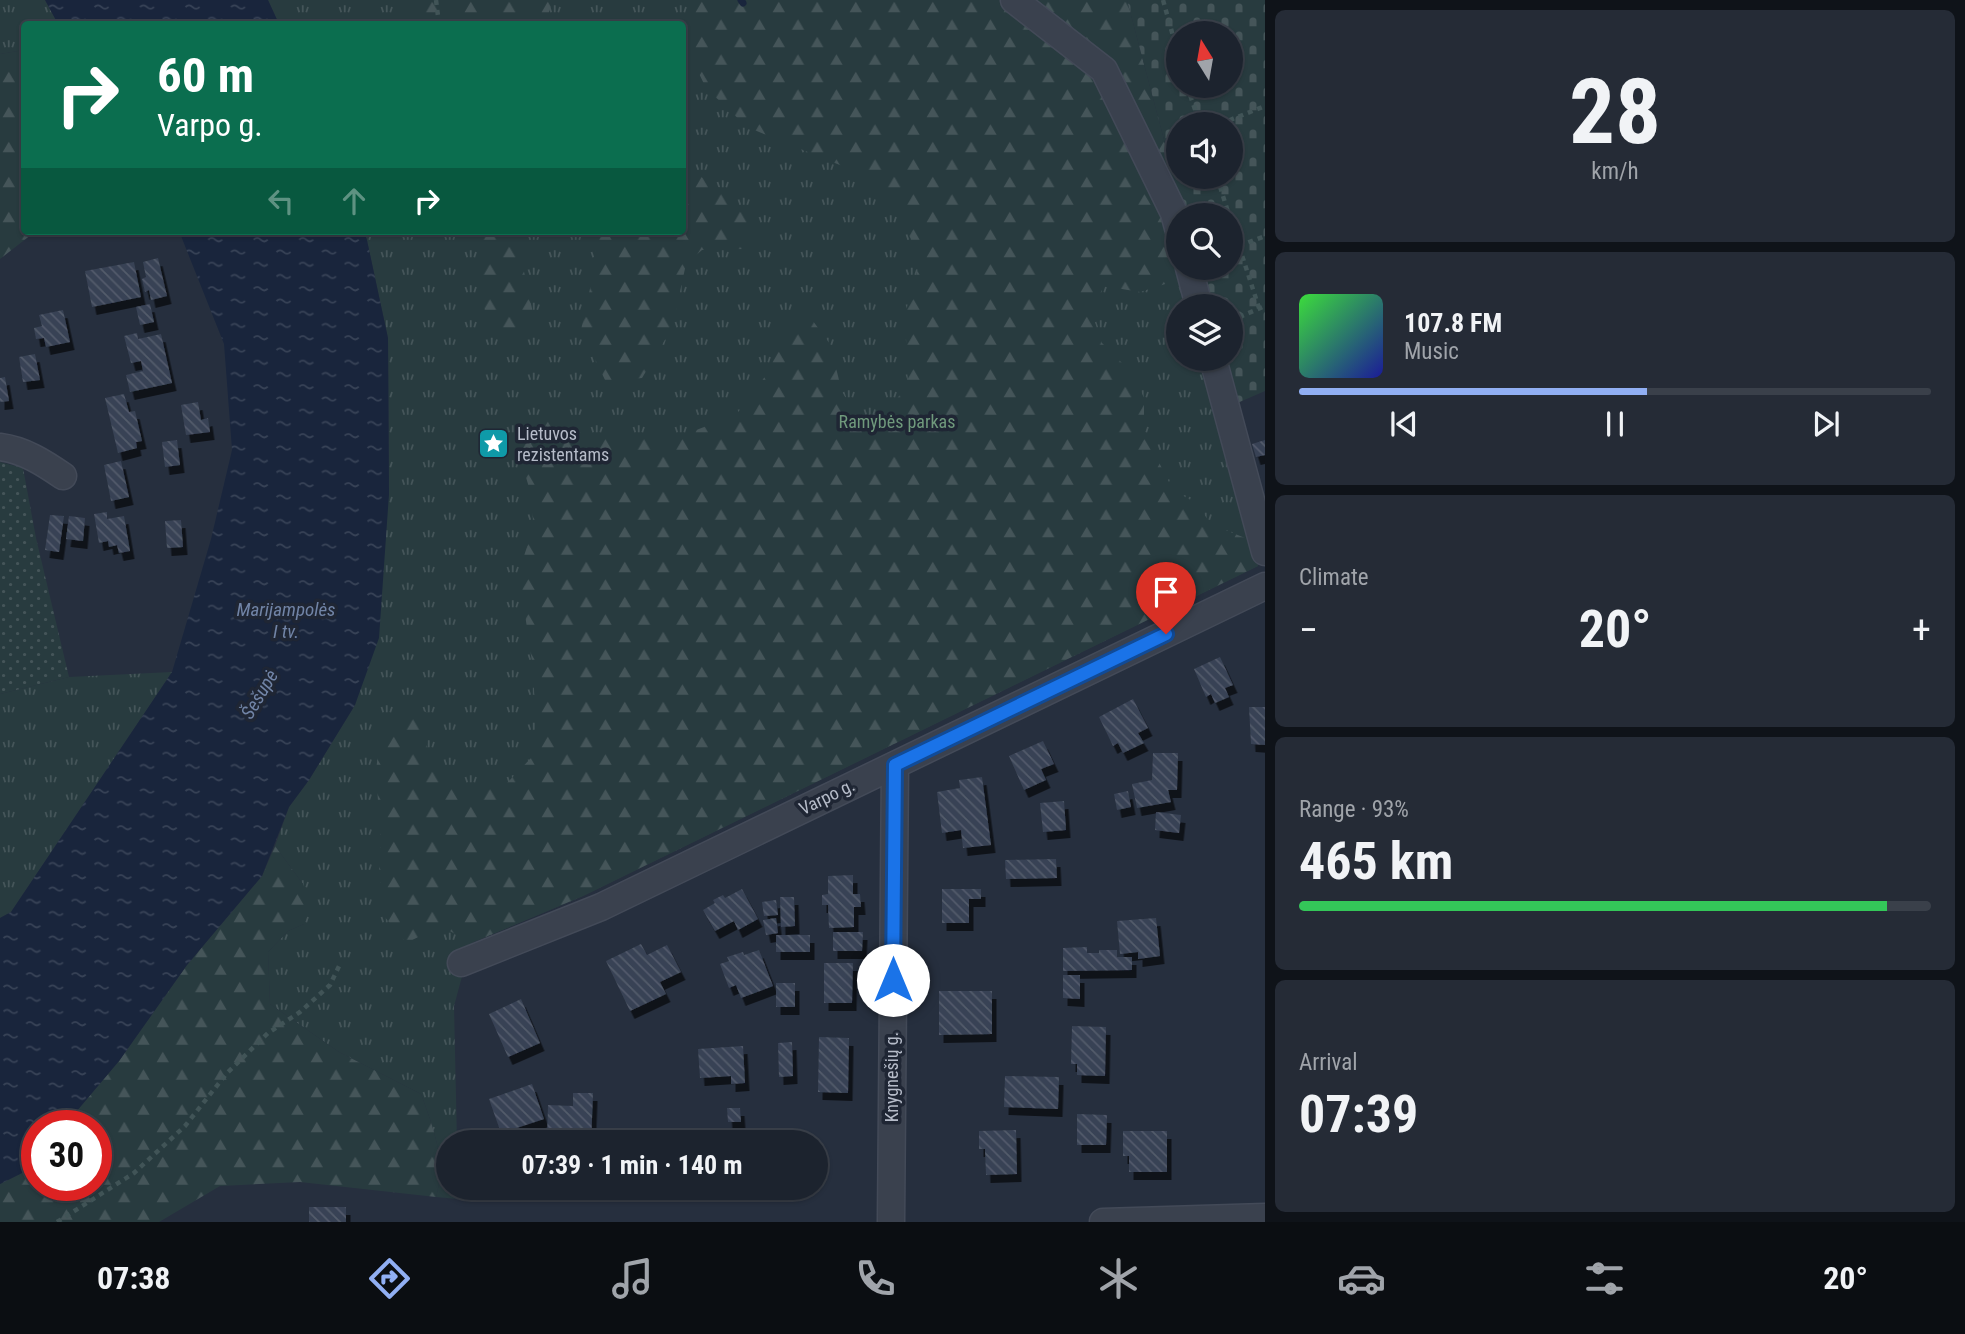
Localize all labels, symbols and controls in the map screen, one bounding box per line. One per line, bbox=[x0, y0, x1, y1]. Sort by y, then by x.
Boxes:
north arrow bbox=[1166, 21, 1242, 98]
map controls bbox=[1166, 21, 1243, 371]
text: 60 m bbox=[157, 47, 254, 104]
icon: right bbox=[42, 49, 133, 140]
text: 28 bbox=[1569, 59, 1661, 165]
text: Varpo g. bbox=[157, 106, 263, 144]
button: sound bbox=[1166, 112, 1243, 189]
text: km/h bbox=[1591, 158, 1639, 185]
icon: left bbox=[262, 182, 300, 220]
icon: ahead bbox=[335, 182, 373, 220]
icon: right bbox=[408, 182, 446, 220]
button: search bbox=[1166, 203, 1243, 280]
button: layers bbox=[1166, 294, 1243, 371]
text: 107.8 FM bbox=[1404, 308, 1502, 338]
text: Music bbox=[1404, 338, 1459, 365]
icon: previous bbox=[1385, 405, 1423, 443]
icon: pause bbox=[1596, 405, 1634, 443]
icon: next bbox=[1807, 405, 1845, 443]
park label: Ramybės parkas bbox=[839, 411, 955, 432]
place label: Lietuvos rezistentams bbox=[517, 423, 609, 465]
place icon: Lietuvos rezistentams bbox=[477, 427, 511, 461]
pin bbox=[1136, 562, 1196, 634]
text: Climate bbox=[1299, 564, 1369, 591]
icon: arrive bbox=[1147, 573, 1185, 611]
water label: Marijampolės I tv. bbox=[236, 598, 336, 643]
text: 20° bbox=[1579, 599, 1651, 660]
text: − bbox=[1299, 608, 1318, 652]
text: + bbox=[1912, 608, 1931, 652]
water label: Šešupė bbox=[236, 666, 283, 723]
street label: Varpo g. bbox=[795, 774, 858, 819]
text: Range · 93% bbox=[1299, 796, 1409, 823]
text: 465 km bbox=[1299, 831, 1453, 892]
position arrow bbox=[856, 943, 930, 1017]
street label: Knygnešių g. bbox=[881, 1032, 902, 1122]
text: Arrival bbox=[1299, 1049, 1358, 1076]
text: 07:39 bbox=[1299, 1084, 1418, 1145]
speed limit sign: 30 bbox=[21, 1110, 112, 1201]
text: 07:39 · 1 min · 140 m bbox=[522, 1150, 742, 1180]
icon: directions bbox=[365, 1254, 414, 1303]
icon: music bbox=[608, 1254, 657, 1303]
icon: phone bbox=[851, 1254, 900, 1303]
icon: climate bbox=[1094, 1254, 1143, 1303]
icon: car bbox=[1337, 1254, 1386, 1303]
icon: filters bbox=[1580, 1254, 1629, 1303]
text: 07:38 bbox=[97, 1259, 170, 1297]
text: 20° bbox=[1823, 1259, 1868, 1297]

